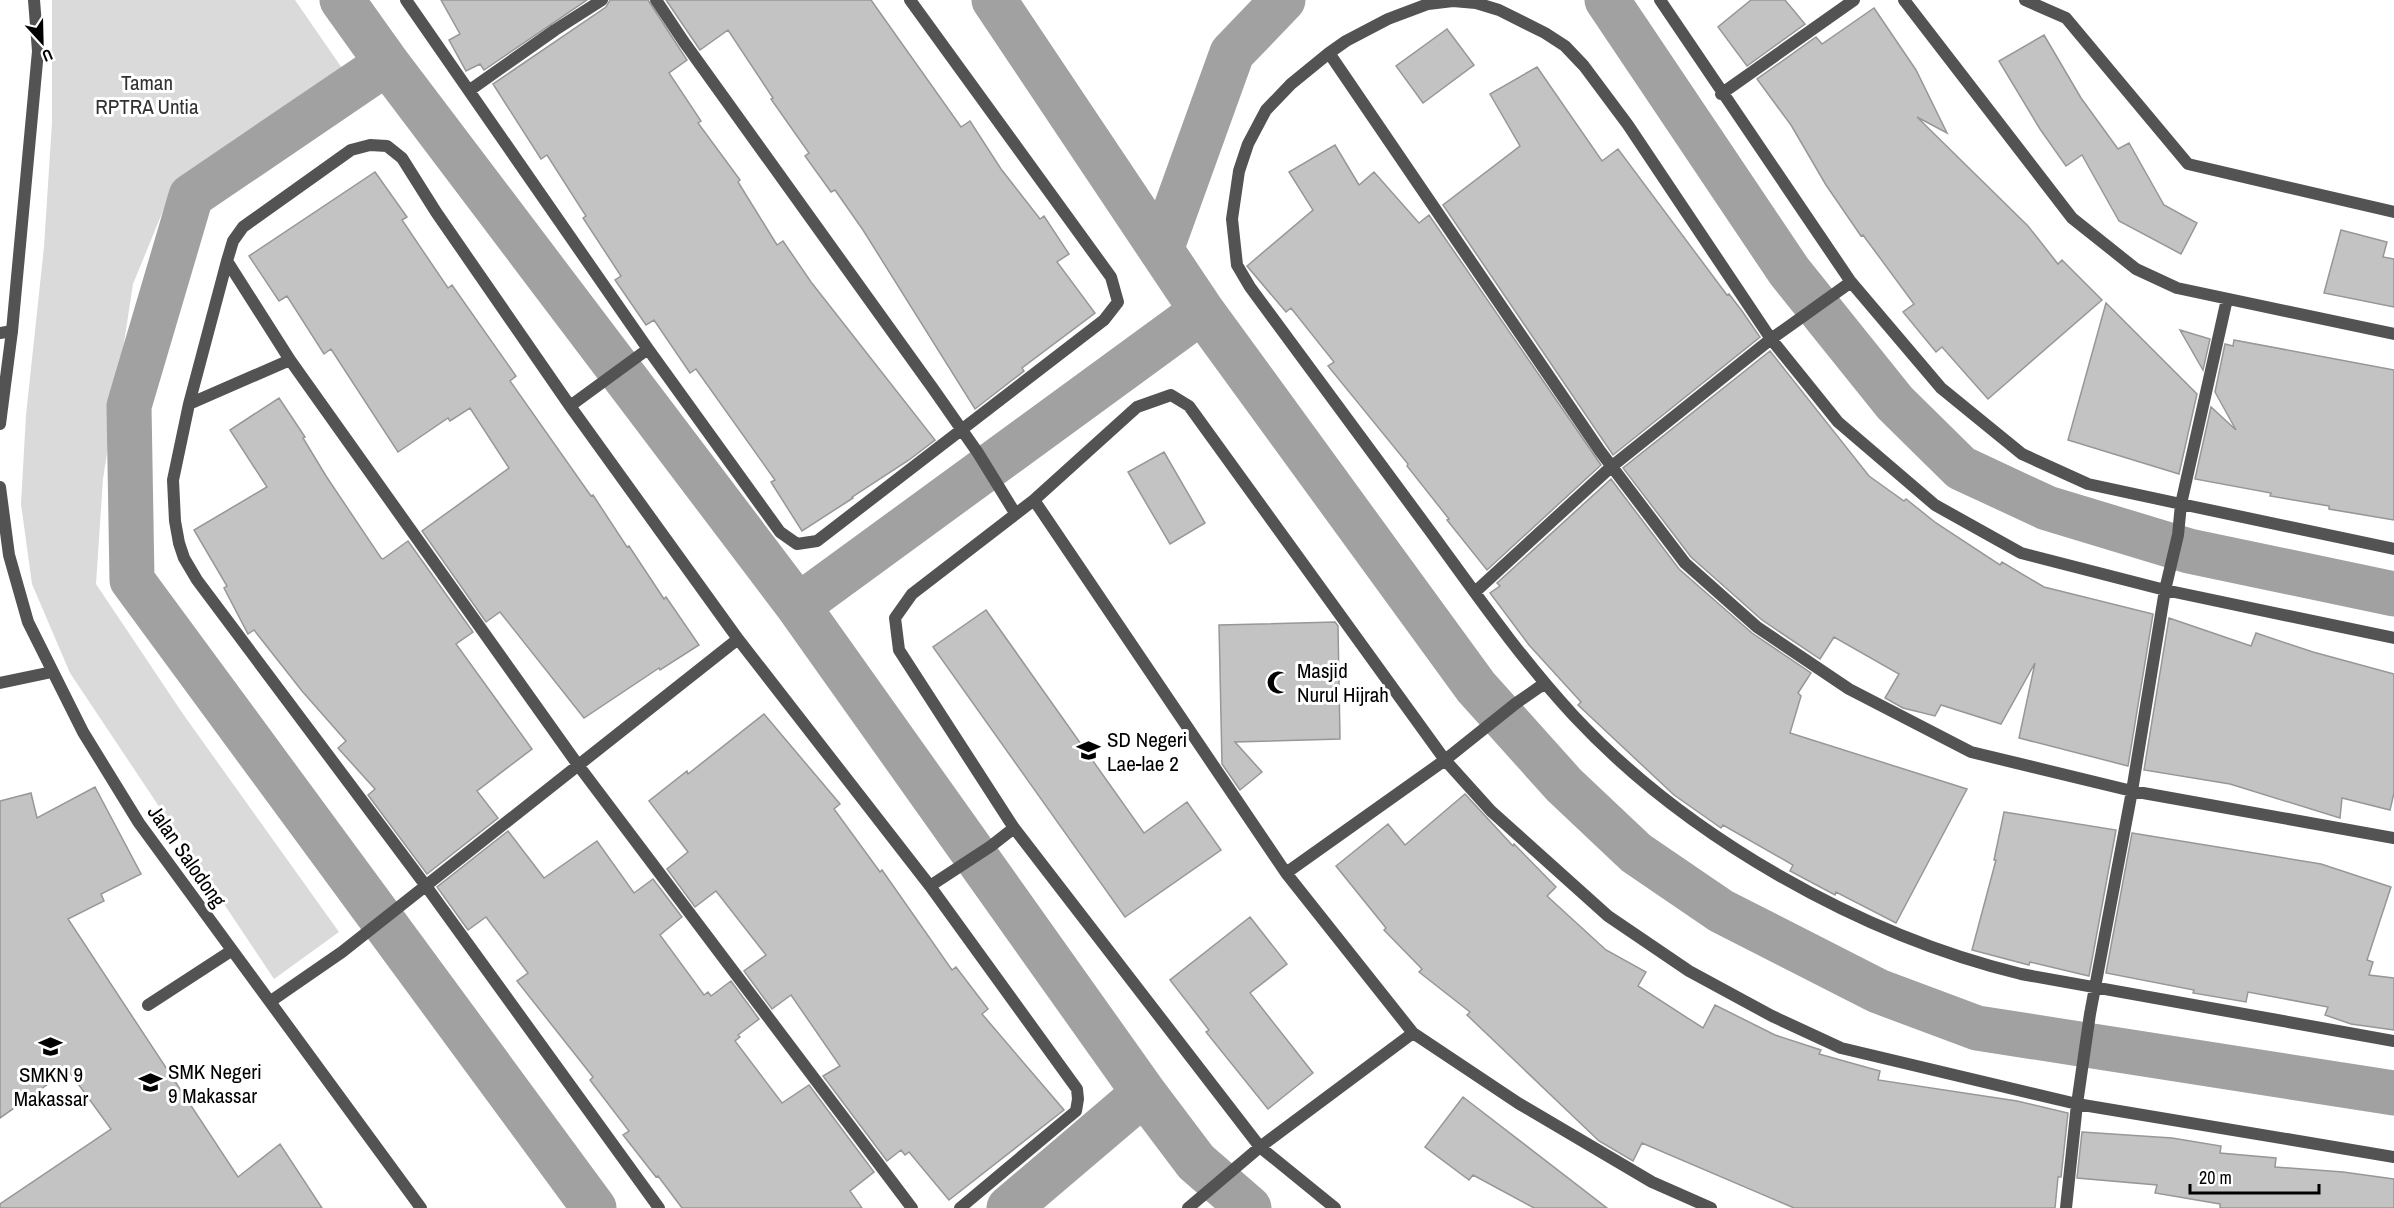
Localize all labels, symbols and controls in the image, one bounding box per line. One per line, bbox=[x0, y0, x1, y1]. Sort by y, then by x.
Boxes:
north arrow bbox=[12, 12, 72, 72]
text: U bbox=[39, 44, 56, 68]
park label: Taman RPTRA Untia bbox=[95, 68, 199, 121]
place label: Masjid Nurul Hijrah bbox=[1297, 656, 1389, 709]
mosque icon: Masjid Nurul Hijrah bbox=[1266, 669, 1292, 695]
place label: SD Negeri Lae-lae 2 bbox=[1107, 725, 1187, 778]
school or university icon: SD Negeri Lae-lae 2 bbox=[1076, 738, 1102, 764]
street label: Jalan Salodong bbox=[141, 799, 233, 913]
school or university icon: SMKN 9 Makassar bbox=[38, 1033, 64, 1059]
place label: SMK Negeri 9 Makassar bbox=[168, 1057, 262, 1110]
place label: SMKN 9 Makassar bbox=[14, 1060, 89, 1113]
school or university icon: SMK Negeri 9 Makassar bbox=[137, 1070, 163, 1096]
scale bar bbox=[2190, 1157, 2319, 1195]
text: 20 m bbox=[2199, 1165, 2232, 1190]

